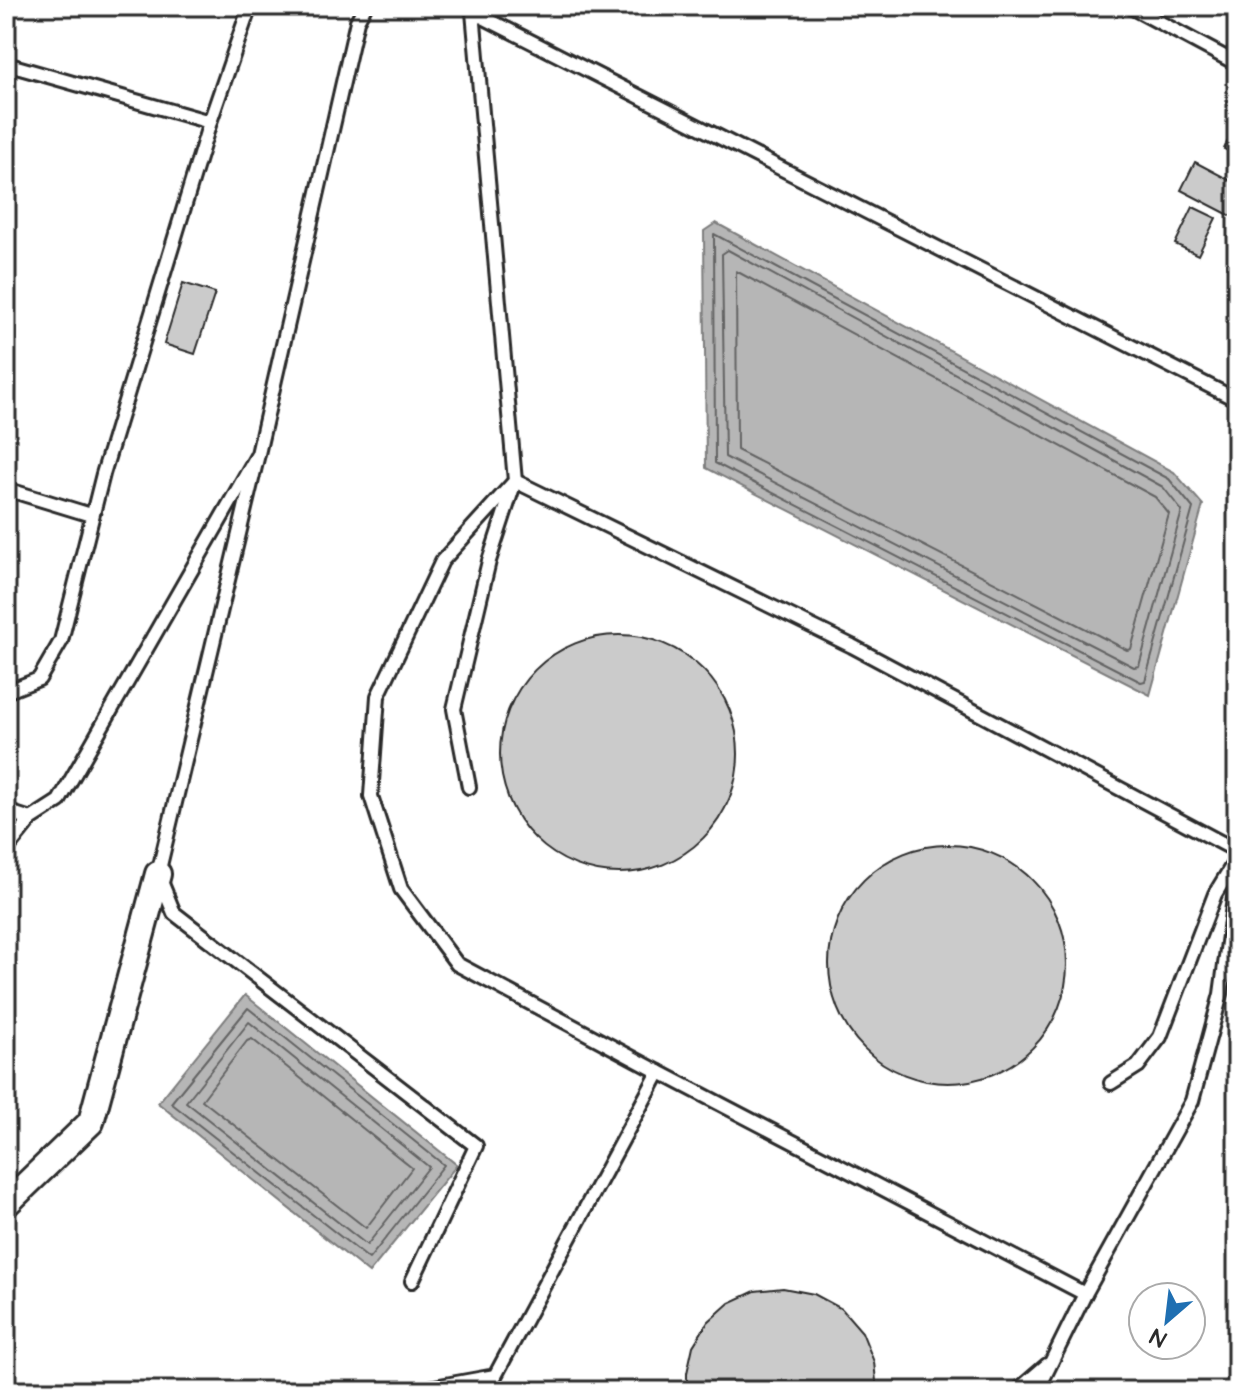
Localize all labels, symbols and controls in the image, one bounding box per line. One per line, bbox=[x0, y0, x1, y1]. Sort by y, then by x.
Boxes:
north arrow bbox=[1127, 1281, 1207, 1361]
text: N bbox=[1145, 1320, 1172, 1354]

